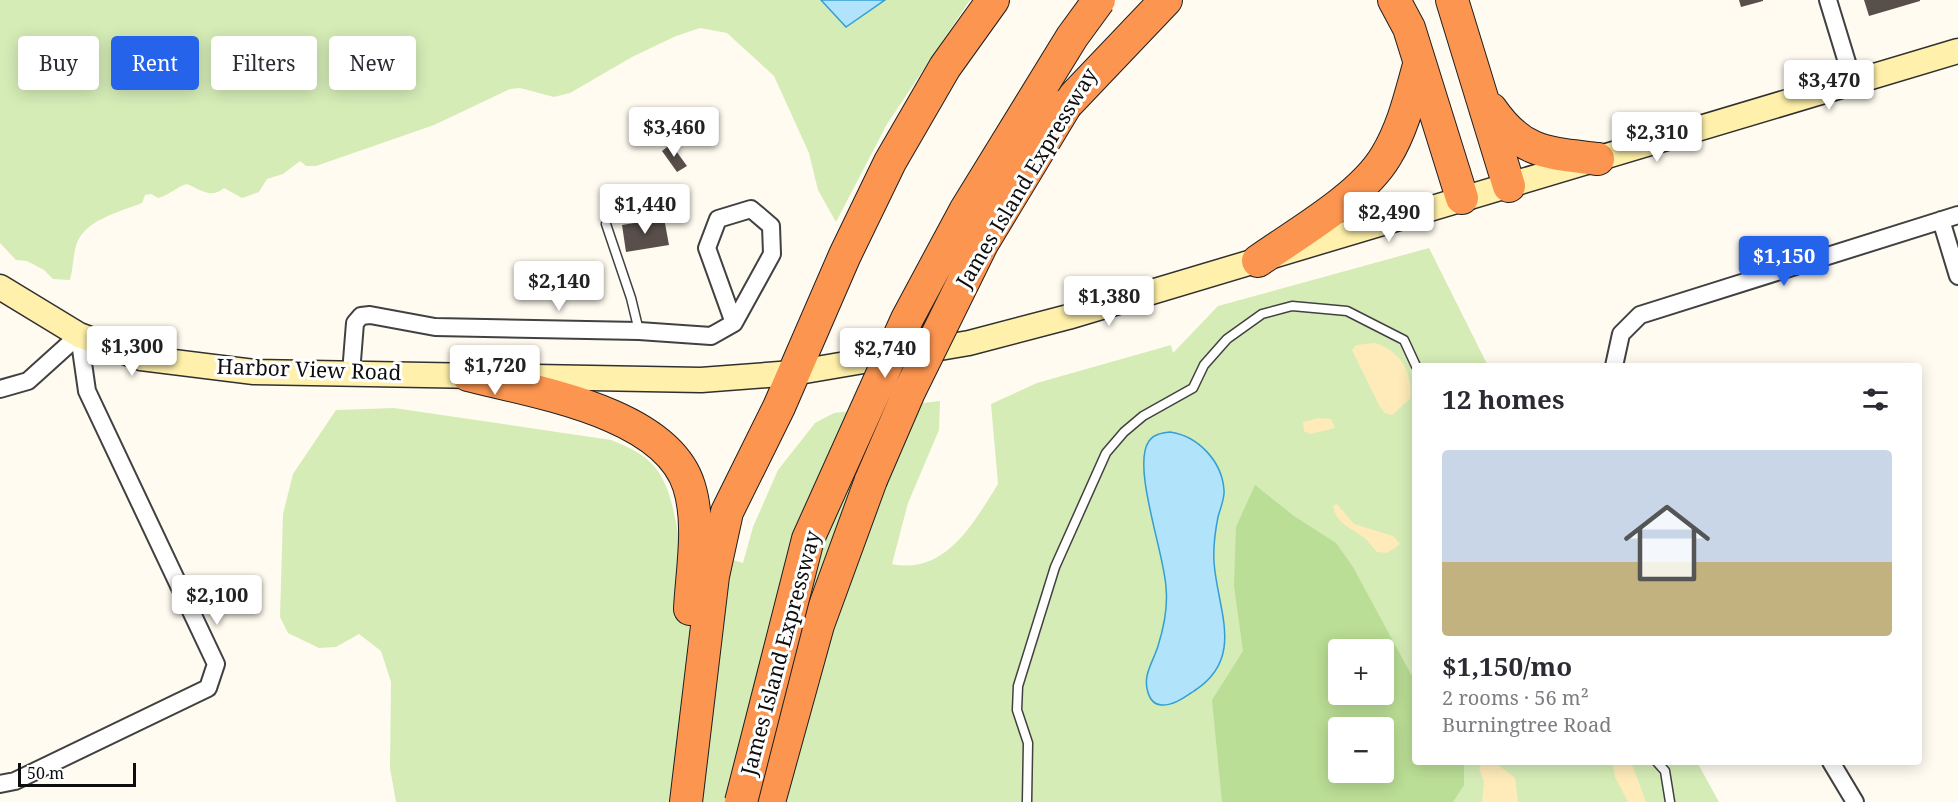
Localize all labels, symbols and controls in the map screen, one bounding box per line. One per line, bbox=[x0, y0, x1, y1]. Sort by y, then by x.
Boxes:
chip: Buy bbox=[18, 36, 99, 90]
chip: Rent bbox=[111, 36, 199, 90]
chip: Filters bbox=[211, 36, 317, 90]
chip: New bbox=[329, 36, 416, 90]
pin: $3,470 bbox=[1780, 60, 1878, 111]
street label: James Island Expressway bbox=[949, 62, 1103, 294]
text: $3,470 bbox=[1798, 66, 1860, 93]
pin: $3,460 bbox=[625, 107, 723, 158]
pin: $2,310 bbox=[1608, 112, 1706, 163]
text: $3,460 bbox=[643, 113, 705, 140]
text: $2,310 bbox=[1626, 118, 1688, 145]
pin: $1,440 bbox=[596, 184, 694, 235]
text: $1,440 bbox=[614, 190, 676, 217]
pin: $2,490 bbox=[1340, 192, 1438, 243]
text: $2,490 bbox=[1358, 198, 1420, 225]
pin: $1,150 bbox=[1735, 236, 1833, 287]
text: $1,150 bbox=[1753, 242, 1815, 269]
pin: $2,140 bbox=[510, 261, 608, 312]
text: $2,140 bbox=[528, 267, 590, 294]
pin: $1,380 bbox=[1060, 276, 1158, 327]
text: $1,380 bbox=[1078, 282, 1140, 309]
pin: $1,300 bbox=[83, 326, 181, 377]
pin: $2,740 bbox=[836, 328, 934, 379]
text: $1,300 bbox=[101, 332, 163, 359]
text: $2,740 bbox=[854, 334, 916, 361]
pin: $1,720 bbox=[446, 345, 544, 396]
text: $1,720 bbox=[464, 351, 526, 378]
street label: Harbor View Road bbox=[216, 352, 402, 386]
text: 12 homes bbox=[1442, 381, 1564, 417]
icon: filters bbox=[1859, 383, 1892, 416]
icon: home bbox=[1613, 489, 1721, 597]
street label: James Island Expressway bbox=[734, 527, 826, 779]
pin: $2,100 bbox=[168, 575, 266, 626]
text: $2,100 bbox=[186, 581, 248, 608]
map controls bbox=[1328, 639, 1394, 783]
button: + bbox=[1328, 639, 1394, 705]
text: $1,150/mo bbox=[1442, 648, 1572, 684]
text: 2 rooms · 56 m² bbox=[1442, 684, 1589, 711]
text: Burningtree Road bbox=[1442, 711, 1611, 738]
button: − bbox=[1328, 717, 1394, 783]
scale bar bbox=[18, 760, 136, 788]
text: 50 m bbox=[27, 762, 64, 784]

